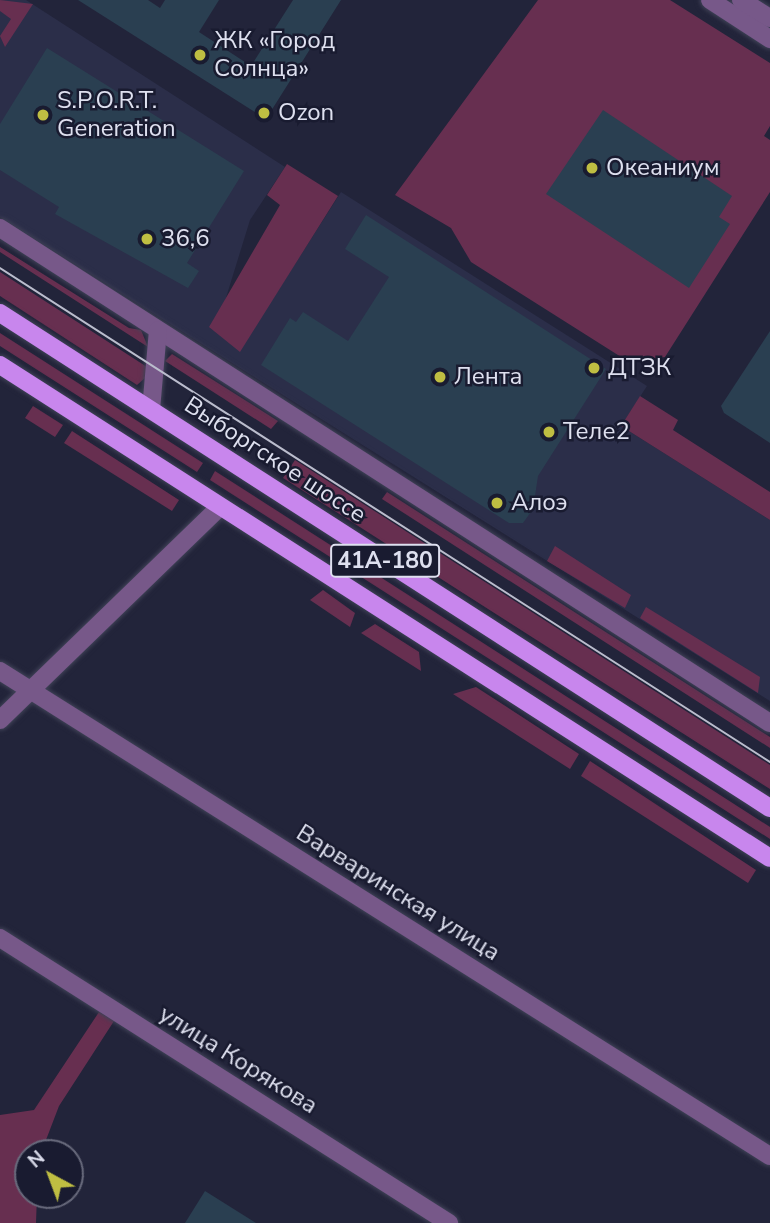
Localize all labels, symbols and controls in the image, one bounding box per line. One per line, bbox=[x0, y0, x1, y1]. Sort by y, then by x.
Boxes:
place label: ЖК «Город Солнца» bbox=[214, 27, 335, 83]
marker: ЖК «Город Солнца» bbox=[192, 47, 208, 63]
place label: S.P.O.R.T. Generation bbox=[57, 87, 176, 143]
place label: Ozon bbox=[278, 99, 334, 127]
marker: Ozon bbox=[256, 105, 272, 121]
marker: S.P.O.R.T. Generation bbox=[35, 107, 51, 123]
place label: Океаниум bbox=[606, 154, 719, 182]
marker: Океаниум bbox=[584, 160, 600, 176]
place label: 36,6 bbox=[161, 225, 210, 253]
marker: 36,6 bbox=[139, 231, 155, 247]
place label: ДТЗК bbox=[608, 354, 671, 382]
marker: ДТЗК bbox=[586, 360, 602, 376]
place label: Лента bbox=[454, 363, 522, 391]
marker: Лента bbox=[432, 369, 448, 385]
street label: Выборгское шоссе bbox=[179, 391, 371, 529]
place label: Теле2 bbox=[563, 418, 630, 446]
marker: Теле2 bbox=[541, 424, 557, 440]
place label: Алоэ bbox=[511, 489, 568, 517]
marker: Алоэ bbox=[489, 495, 505, 511]
road number: 41А-180 bbox=[329, 541, 441, 580]
street label: Варваринская улица bbox=[291, 819, 505, 967]
street label: улица Корякова bbox=[153, 1000, 323, 1120]
north arrow bbox=[14, 1139, 84, 1209]
text: N bbox=[23, 1145, 50, 1174]

